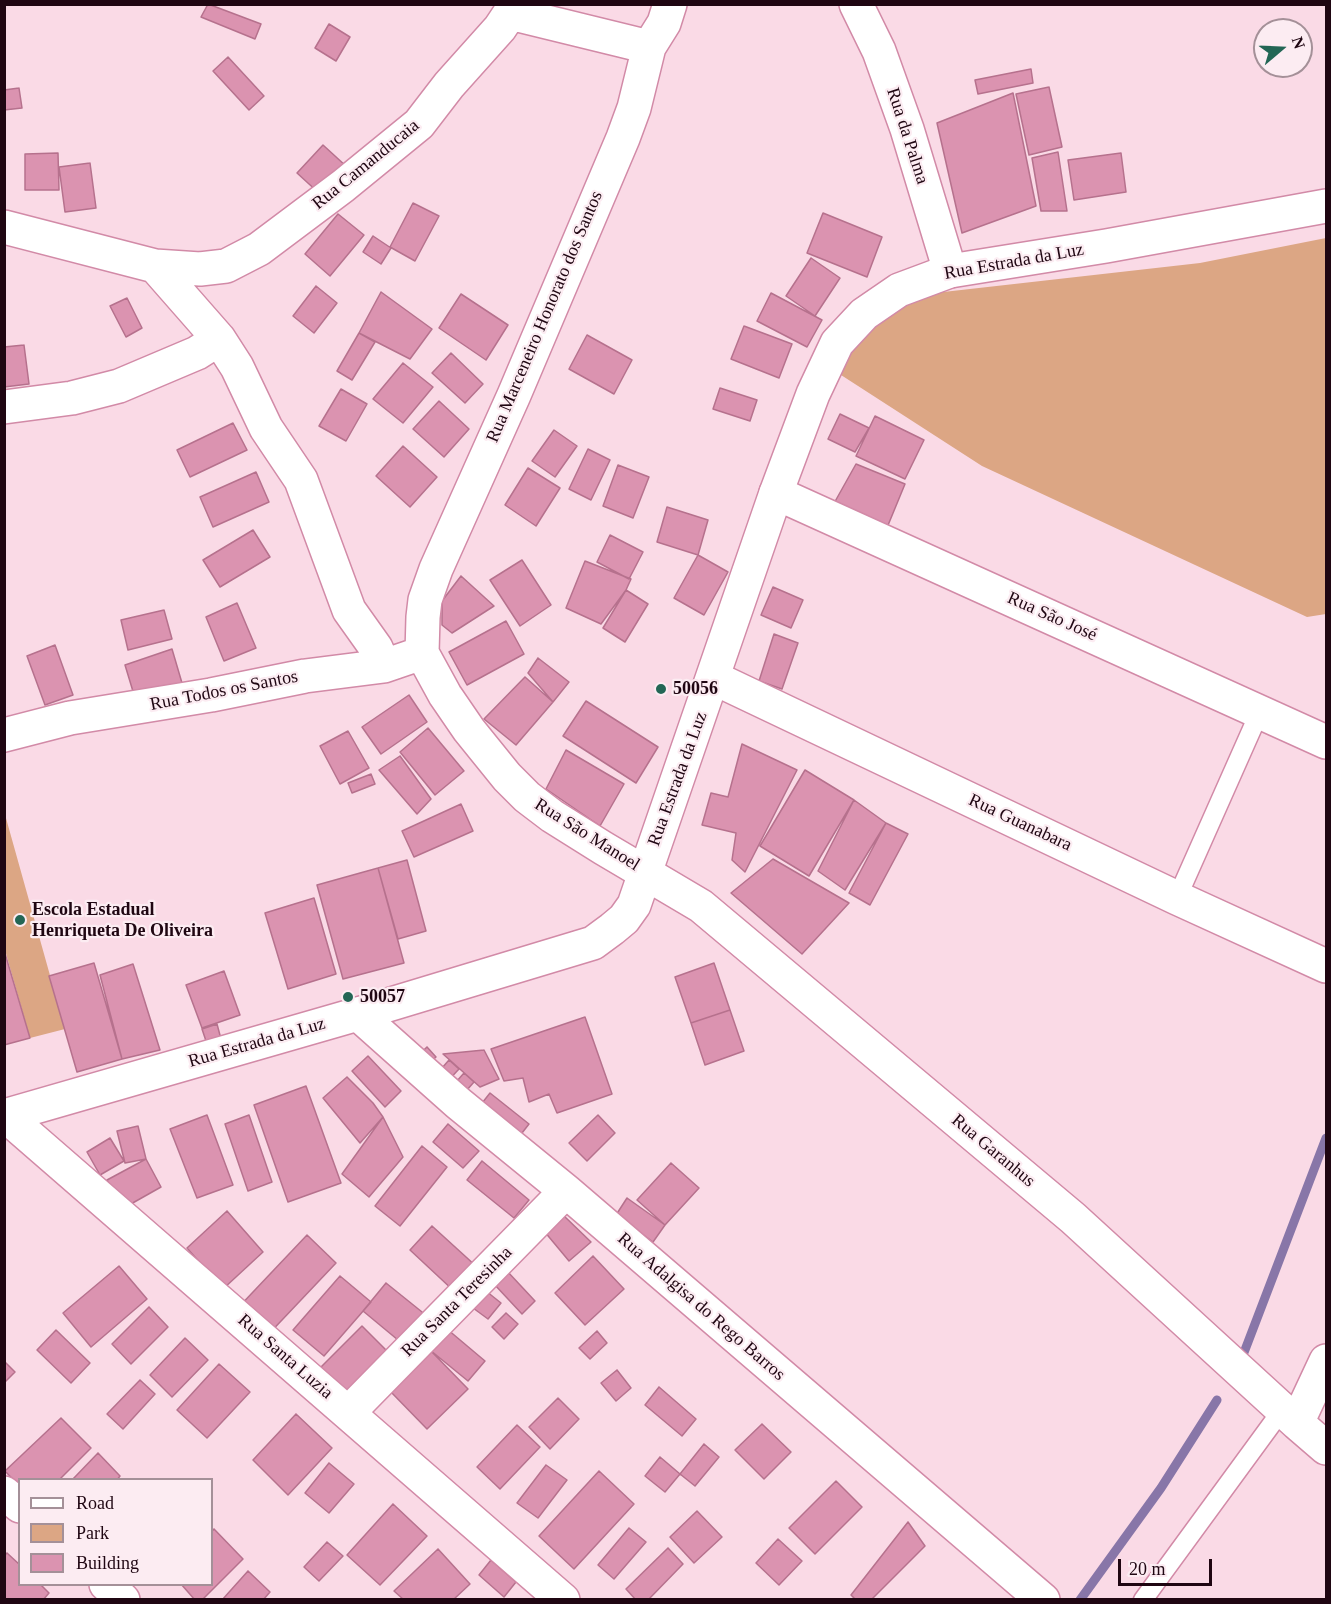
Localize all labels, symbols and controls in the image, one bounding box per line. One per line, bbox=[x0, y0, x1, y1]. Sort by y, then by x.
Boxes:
north arrow bbox=[1253, 18, 1313, 78]
text: N bbox=[1289, 34, 1309, 51]
street label: Rua da Palma bbox=[881, 85, 933, 187]
street label: Rua Camanducaia bbox=[308, 115, 424, 215]
street label: Rua Marceneiro Honorato dos Santos bbox=[482, 188, 608, 446]
street label: Rua Estrada da Luz bbox=[942, 239, 1086, 285]
street label: Rua São José bbox=[1004, 588, 1100, 646]
street label: Rua Todos os Santos bbox=[148, 666, 300, 716]
place label: 50056 bbox=[673, 678, 718, 700]
marker: 50056 bbox=[654, 682, 668, 696]
street label: Rua Estrada da Luz bbox=[644, 709, 712, 849]
street label: Rua Guanabara bbox=[965, 790, 1075, 856]
street label: Rua São Manoel bbox=[530, 794, 644, 876]
place label: Escola Estadual Henriqueta De Oliveira bbox=[32, 899, 213, 942]
marker: Escola Estadual Henriqueta De Oliveira bbox=[13, 913, 27, 927]
place label: 50057 bbox=[360, 986, 405, 1008]
marker: 50057 bbox=[341, 990, 355, 1004]
street label: Rua Estrada da Luz bbox=[186, 1013, 328, 1073]
street label: Rua Garanhus bbox=[947, 1110, 1039, 1192]
street label: Rua Adalgisa do Rego Barros bbox=[613, 1228, 789, 1386]
street label: Rua Santa Teresinha bbox=[397, 1242, 517, 1362]
street label: Rua Santa Luzia bbox=[233, 1310, 337, 1404]
legend bbox=[18, 1478, 213, 1586]
text: Road bbox=[76, 1493, 114, 1513]
text: Park bbox=[76, 1523, 109, 1543]
scale bar bbox=[1121, 1547, 1216, 1585]
text: Building bbox=[76, 1553, 139, 1573]
text: 20 m bbox=[1129, 1559, 1166, 1579]

